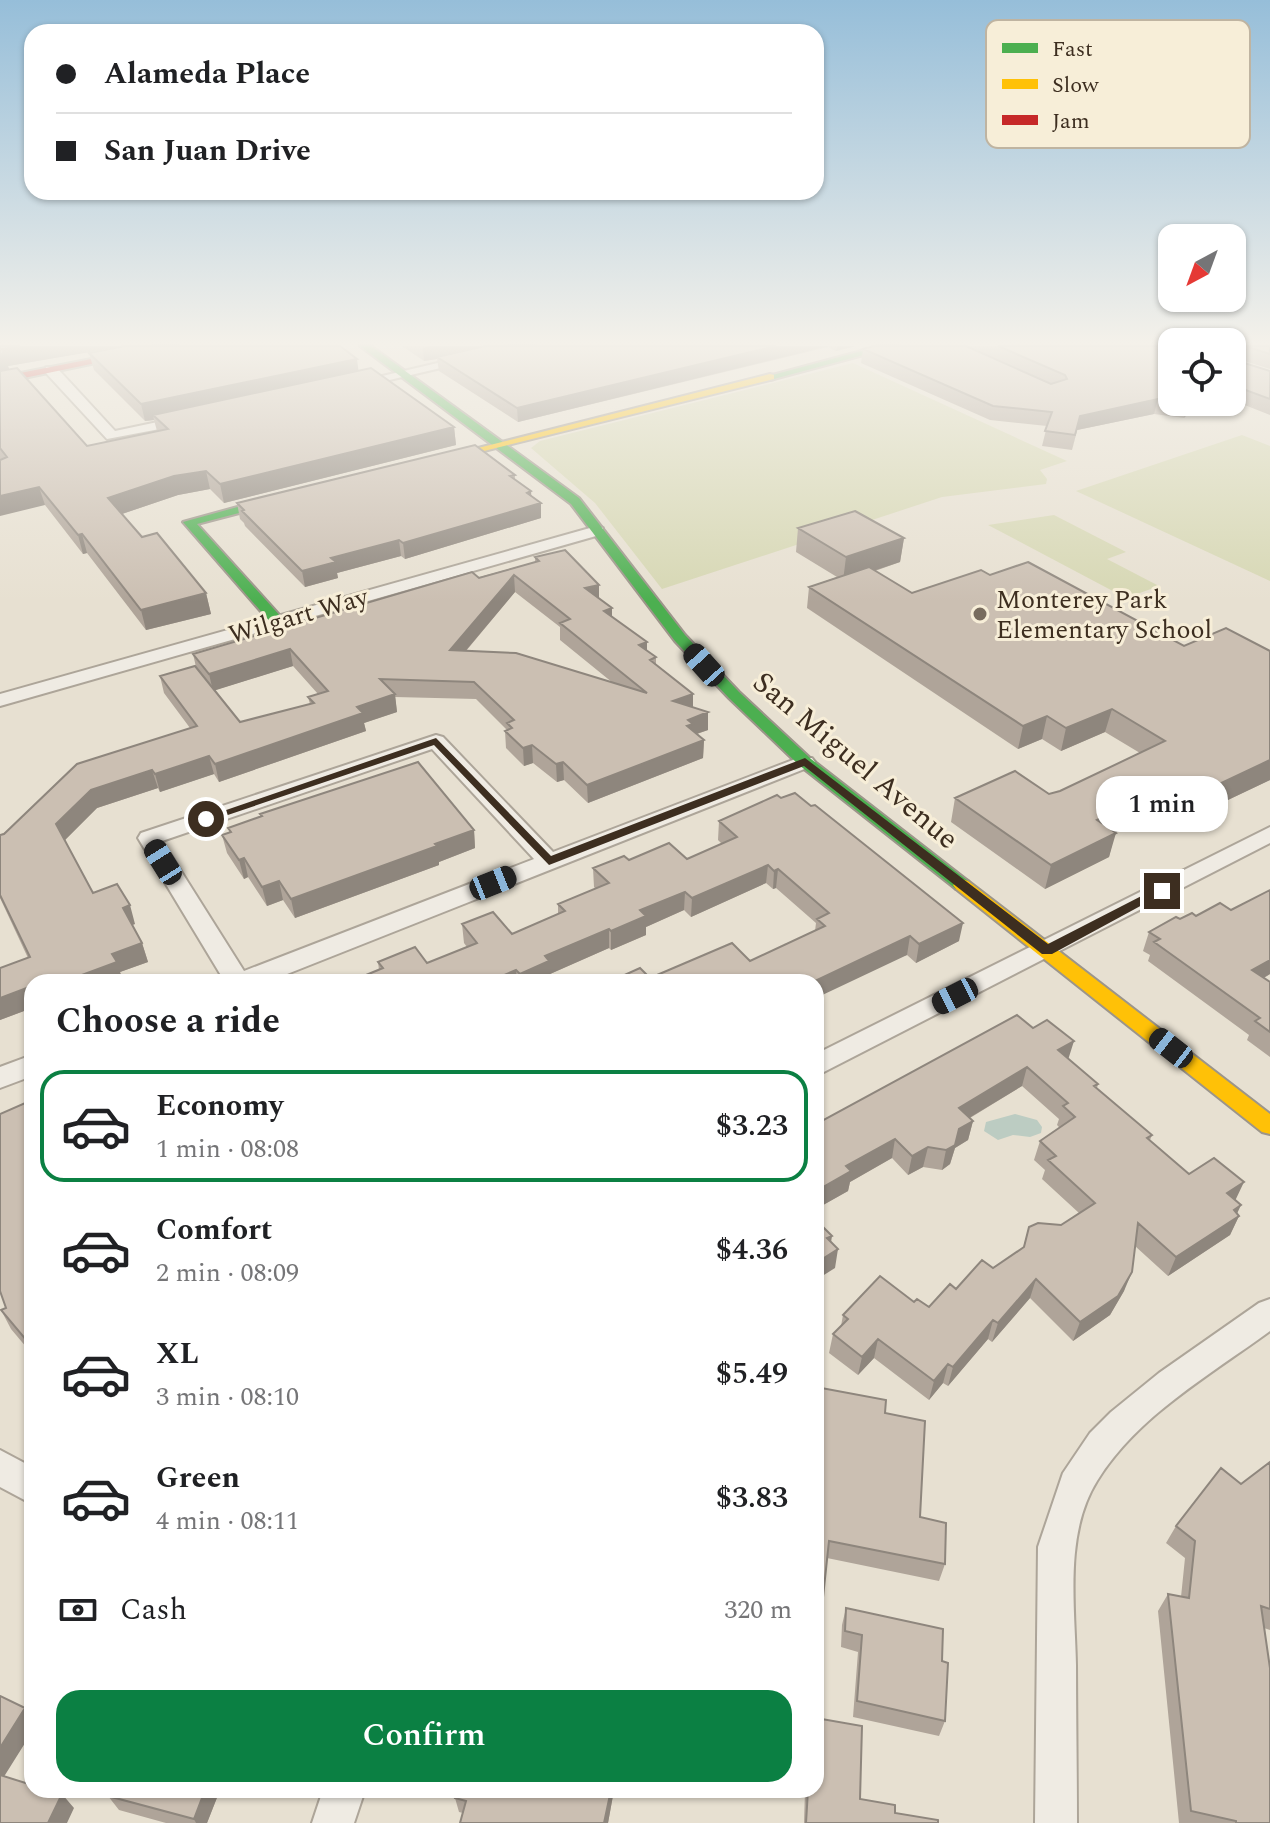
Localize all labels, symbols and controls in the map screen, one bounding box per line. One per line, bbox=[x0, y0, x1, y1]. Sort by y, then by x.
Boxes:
legend bbox=[986, 20, 1250, 148]
text: Fast bbox=[1052, 33, 1093, 66]
text: Alameda Place bbox=[104, 51, 310, 97]
text: Slow bbox=[1052, 69, 1100, 102]
text: Jam bbox=[1052, 105, 1090, 138]
text: San Juan Drive bbox=[104, 128, 311, 174]
north arrow bbox=[1158, 224, 1246, 312]
map controls bbox=[1158, 224, 1246, 416]
button: locate bbox=[1158, 328, 1246, 416]
street label: Wilgart Way bbox=[224, 577, 374, 655]
place label: Monterey Park Elementary School bbox=[996, 580, 1212, 650]
marker: Monterey Park Elementary School bbox=[971, 605, 989, 623]
car bbox=[679, 639, 729, 691]
street label: San Miguel Avenue bbox=[742, 660, 969, 861]
callout: 1 min bbox=[1096, 775, 1228, 831]
text: 1 min bbox=[1128, 784, 1196, 824]
route start bbox=[188, 801, 224, 837]
car bbox=[140, 835, 186, 889]
car bbox=[466, 863, 520, 903]
route end bbox=[1144, 873, 1180, 909]
car bbox=[928, 974, 982, 1018]
text: Choose a ride bbox=[56, 994, 280, 1049]
car bbox=[1145, 1024, 1197, 1072]
text: Economy bbox=[156, 1083, 283, 1129]
icon: car bbox=[60, 1090, 132, 1162]
text: $3.23 bbox=[716, 1103, 788, 1149]
text: 1 min · 08:08 bbox=[156, 1129, 299, 1169]
text: Comfort bbox=[156, 1207, 272, 1253]
icon: car bbox=[60, 1214, 132, 1286]
text: $4.36 bbox=[716, 1227, 788, 1273]
text: 2 min · 08:09 bbox=[156, 1253, 299, 1293]
text: XL bbox=[156, 1331, 199, 1377]
icon: car bbox=[60, 1338, 132, 1410]
text: $5.49 bbox=[716, 1351, 788, 1397]
text: 3 min · 08:10 bbox=[156, 1377, 299, 1417]
text: Green bbox=[156, 1455, 240, 1501]
icon: car bbox=[60, 1462, 132, 1534]
text: $3.83 bbox=[716, 1475, 788, 1521]
text: 4 min · 08:11 bbox=[156, 1501, 299, 1541]
text: Cash bbox=[120, 1587, 187, 1633]
icon: cash bbox=[56, 1588, 100, 1632]
text: 320 m bbox=[724, 1590, 792, 1630]
button: Confirm bbox=[56, 1690, 792, 1782]

